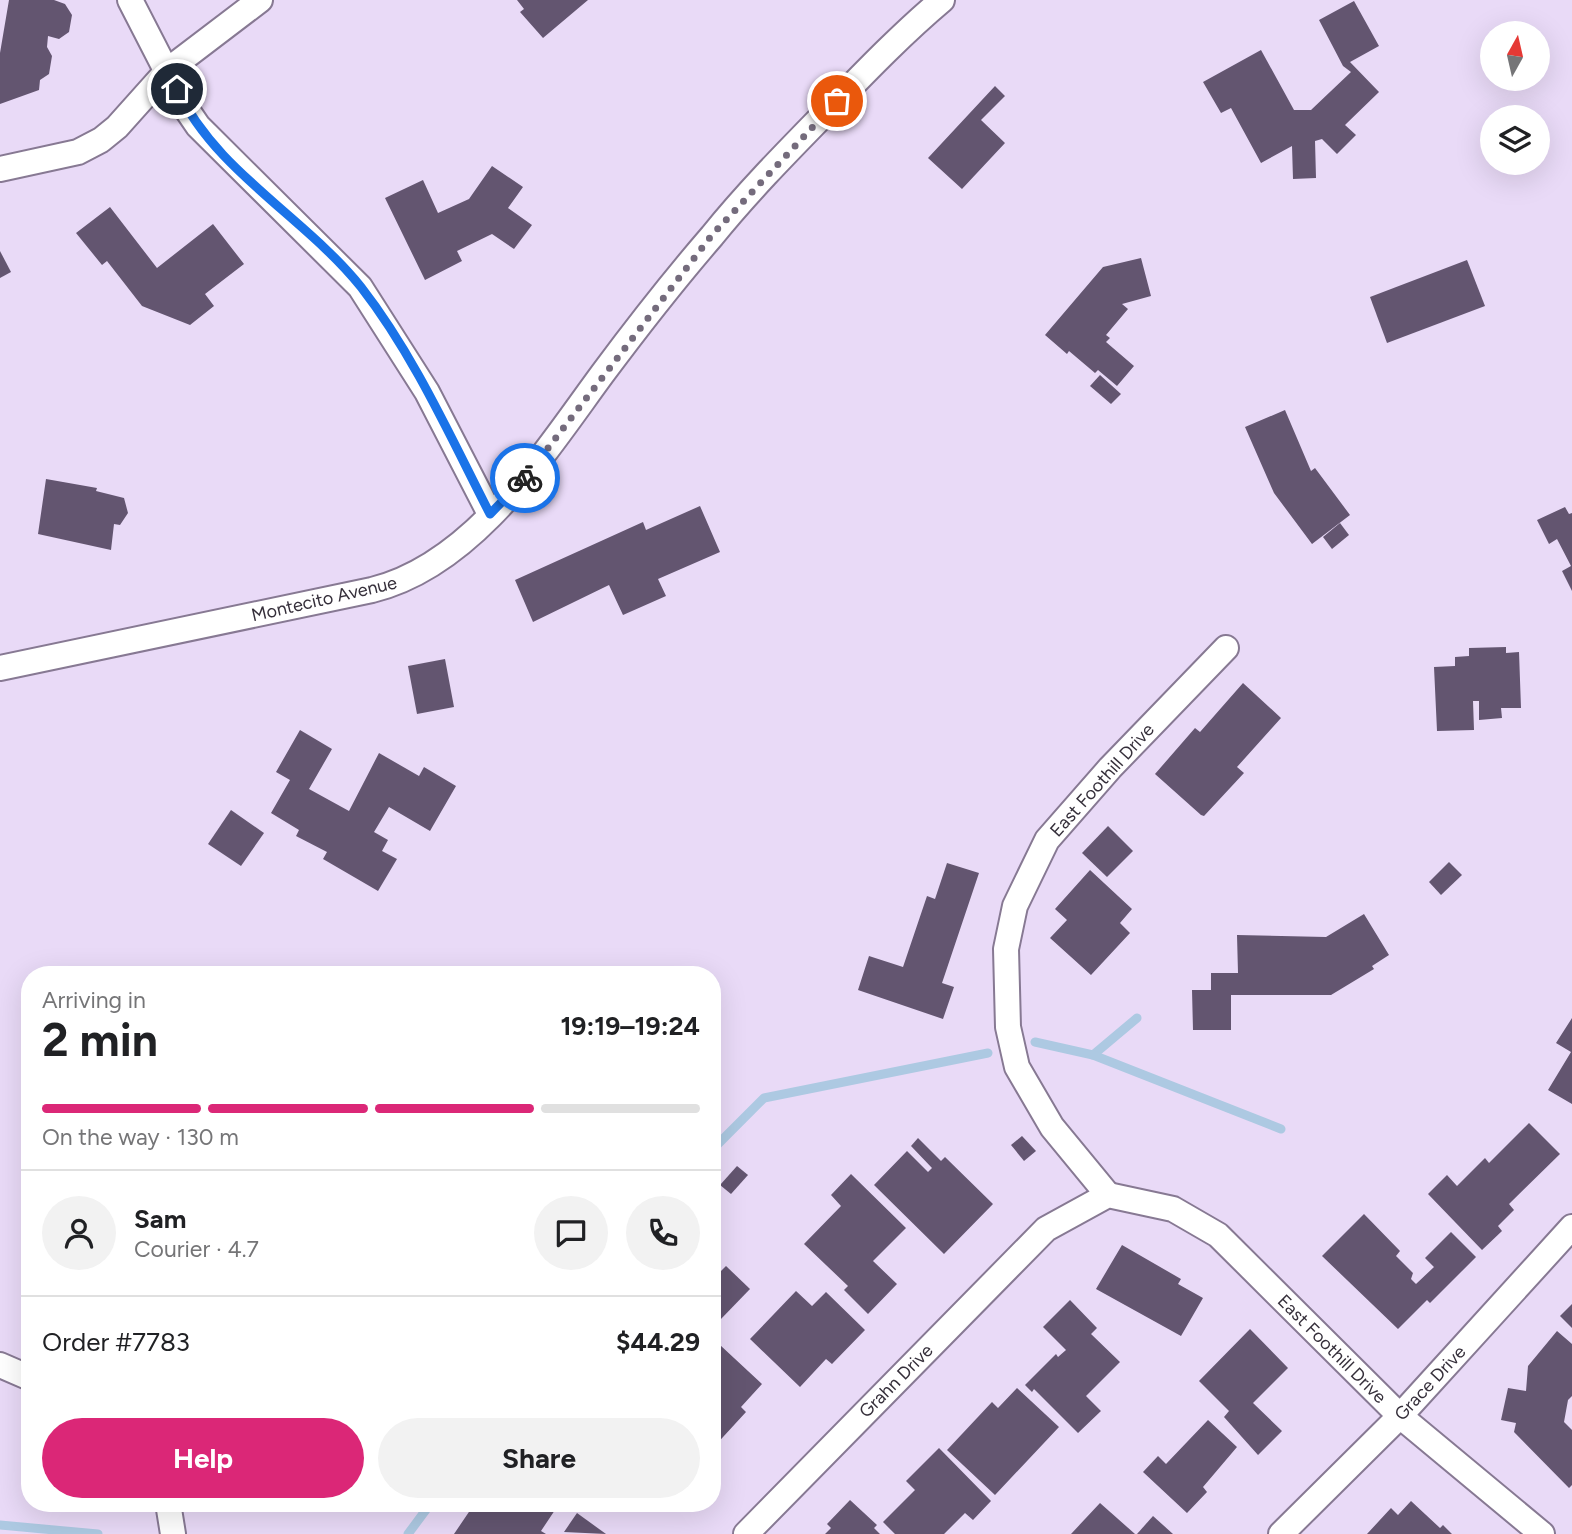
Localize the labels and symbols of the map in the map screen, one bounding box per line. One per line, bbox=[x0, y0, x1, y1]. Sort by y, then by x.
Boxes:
north arrow bbox=[1480, 21, 1550, 91]
pin bbox=[147, 59, 207, 119]
pin bbox=[807, 71, 867, 131]
courier bbox=[490, 443, 560, 513]
street label: Montecito Avenue bbox=[249, 572, 399, 626]
street label: East Foothill Drive bbox=[1045, 719, 1159, 841]
street label: East Foothill Drive bbox=[1273, 1290, 1391, 1408]
street label: Grahn Drive bbox=[855, 1339, 938, 1422]
street label: Grace Drive bbox=[1390, 1341, 1470, 1425]

